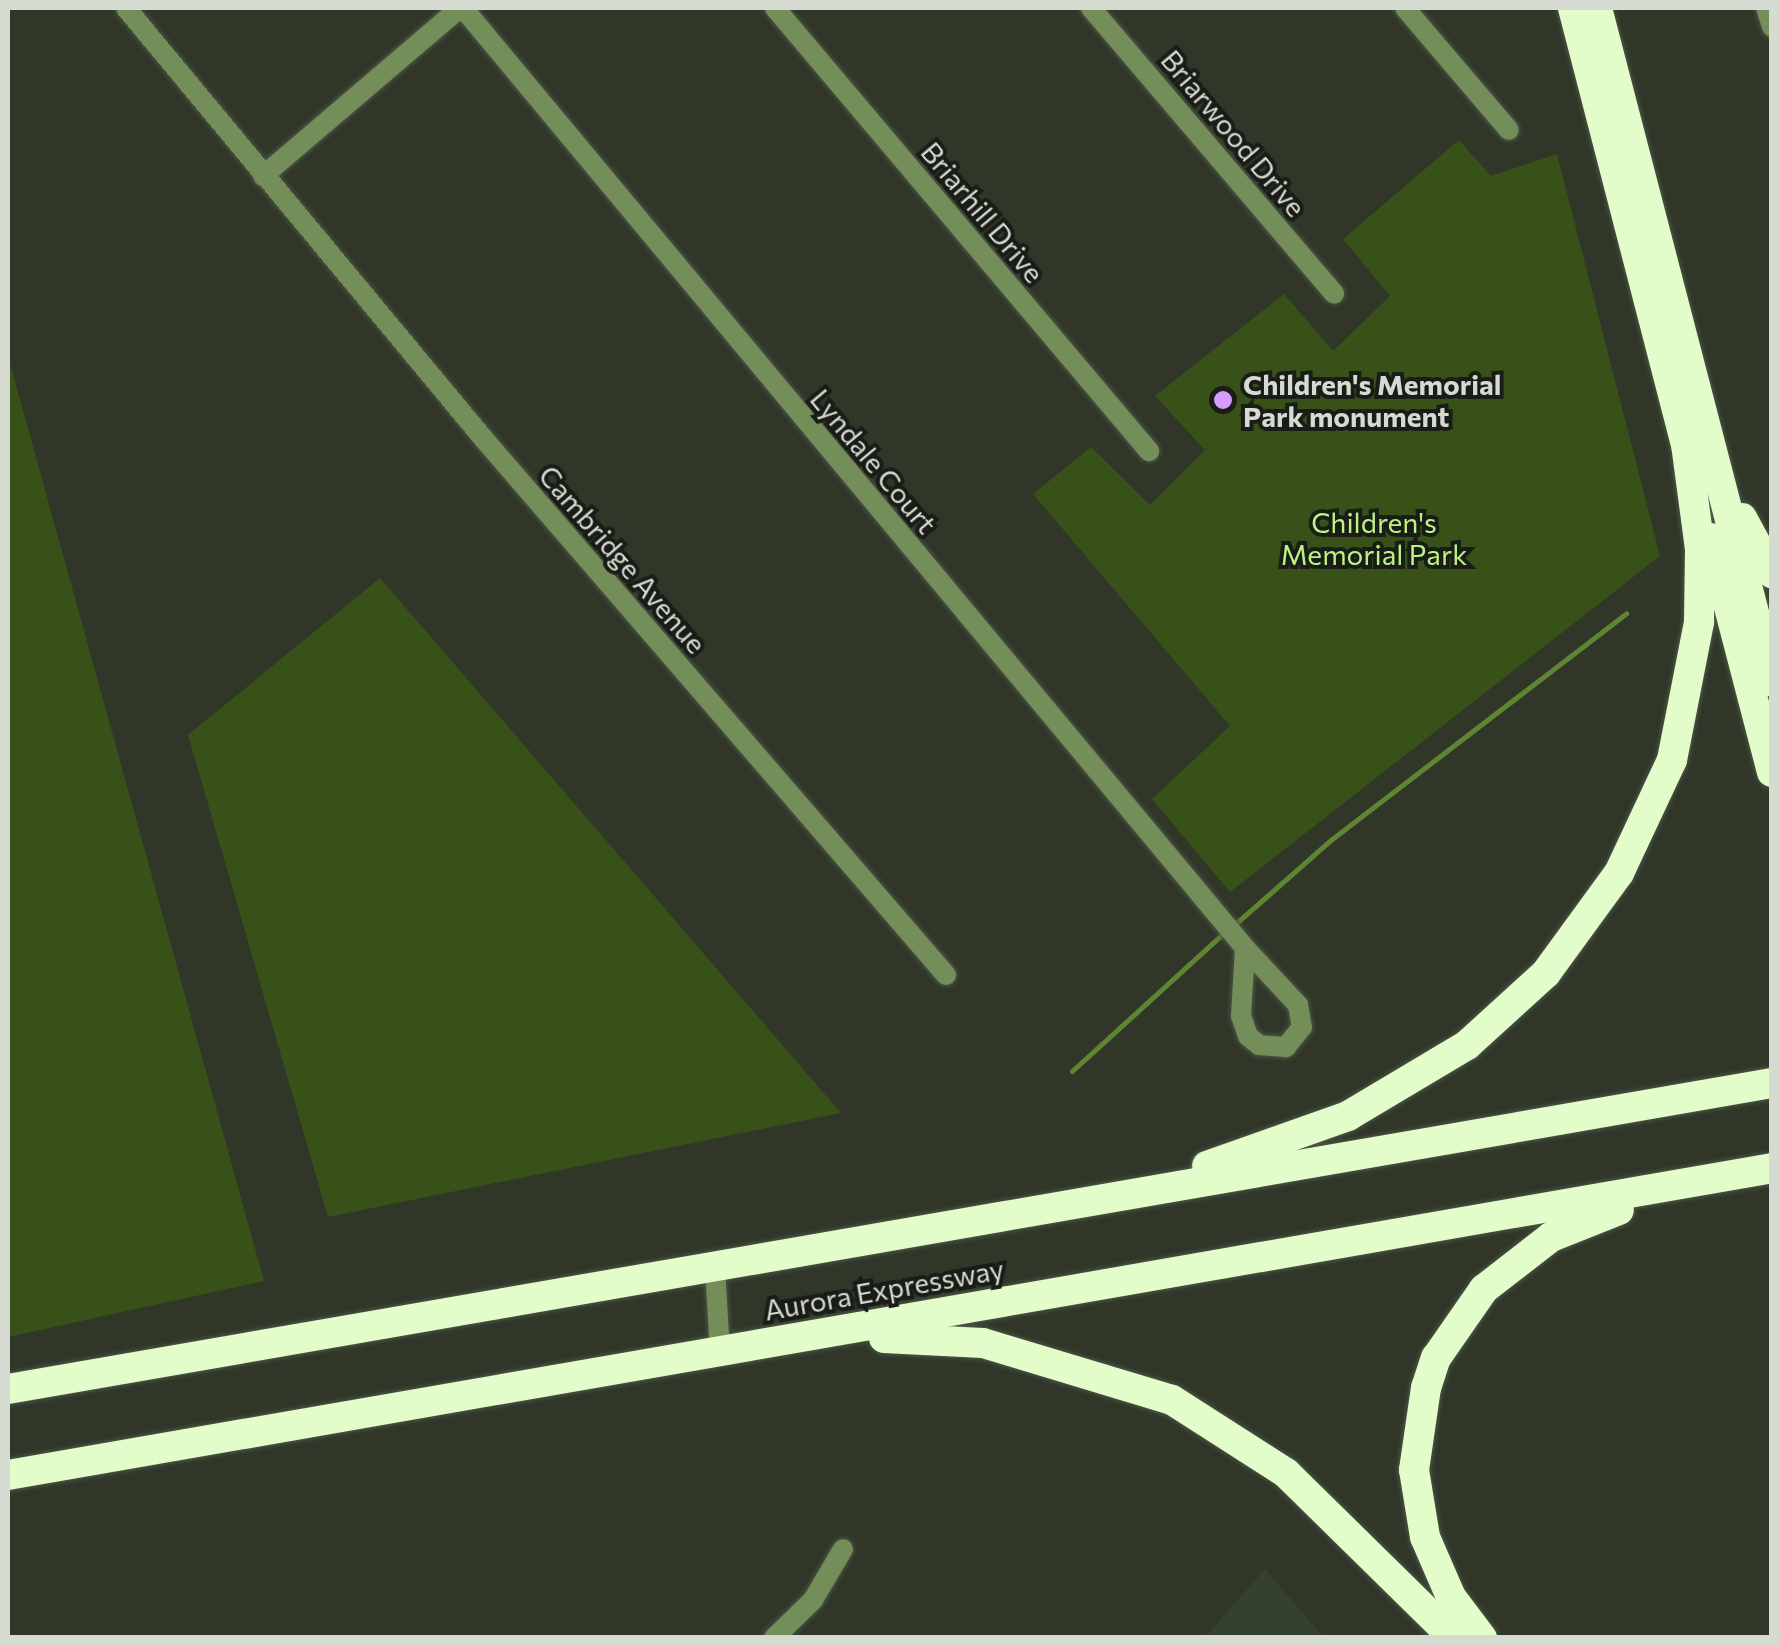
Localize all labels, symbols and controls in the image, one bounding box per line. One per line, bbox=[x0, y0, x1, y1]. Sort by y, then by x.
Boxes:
street label: Briarwood Drive bbox=[1155, 43, 1313, 223]
street label: Briarhill Drive bbox=[915, 135, 1051, 289]
place label: Children's Memorial Park monument bbox=[1243, 367, 1501, 433]
street label: Lyndale Court bbox=[804, 382, 944, 540]
marker: Children's Memorial Park monument bbox=[1212, 389, 1234, 411]
street label: Cambridge Avenue bbox=[532, 458, 714, 660]
park label: Children's Memorial Park bbox=[1281, 505, 1467, 571]
street label: Aurora Expressway bbox=[762, 1251, 1006, 1327]

